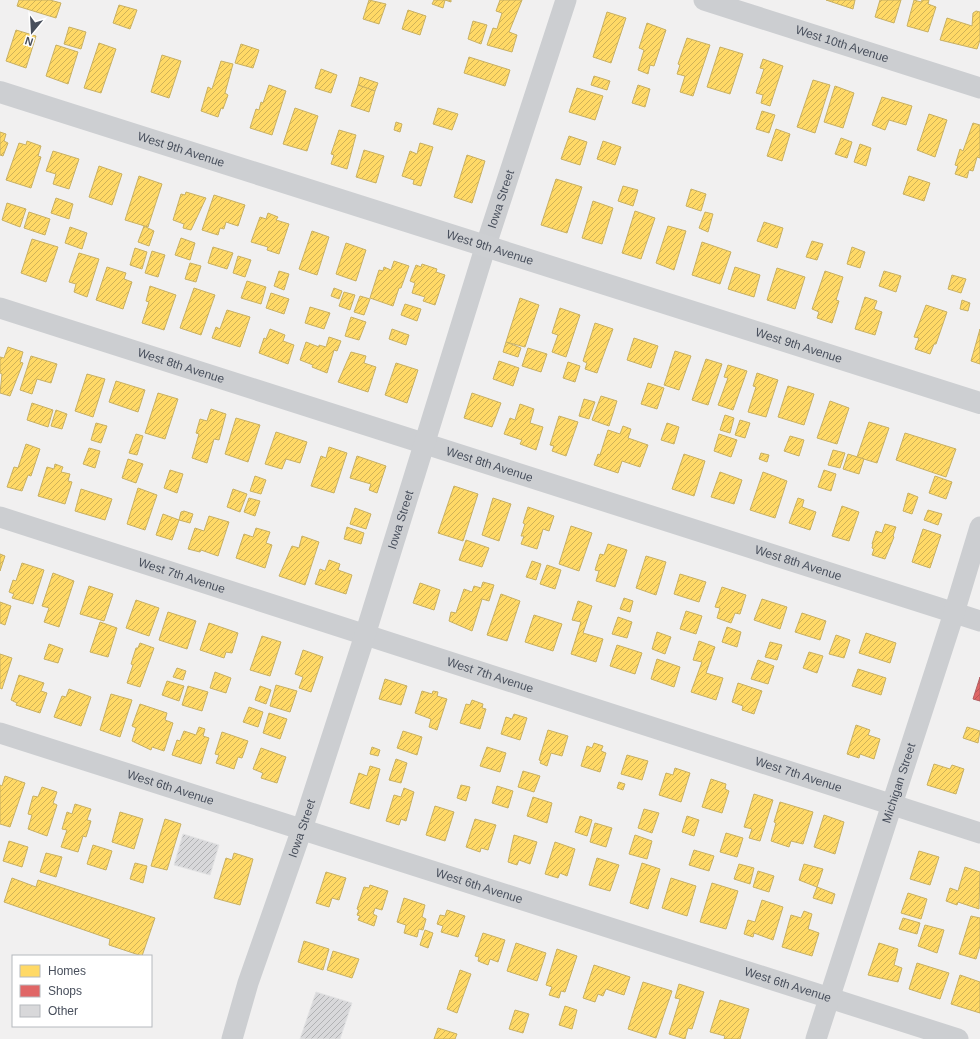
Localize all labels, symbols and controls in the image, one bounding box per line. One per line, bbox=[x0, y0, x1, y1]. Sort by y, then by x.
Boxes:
north arrow bbox=[12, 12, 52, 52]
street label: West 10th Avenue bbox=[794, 23, 891, 66]
text: N bbox=[23, 35, 35, 48]
street label: West 9th Avenue bbox=[136, 129, 227, 170]
street label: Iowa Street bbox=[485, 167, 517, 230]
street label: West 9th Avenue bbox=[445, 227, 535, 268]
street label: West 9th Avenue bbox=[754, 325, 844, 366]
street label: West 8th Avenue bbox=[136, 345, 226, 386]
street label: West 8th Avenue bbox=[444, 444, 535, 485]
street label: Iowa Street bbox=[385, 488, 417, 551]
street label: West 8th Avenue bbox=[753, 543, 844, 583]
street label: West 7th Avenue bbox=[137, 555, 227, 596]
street label: West 7th Avenue bbox=[445, 655, 536, 696]
street label: Michigan Street bbox=[879, 741, 919, 825]
street label: West 7th Avenue bbox=[753, 754, 844, 795]
street label: West 6th Avenue bbox=[125, 767, 216, 808]
street label: Iowa Street bbox=[286, 797, 318, 859]
street label: West 6th Avenue bbox=[434, 866, 525, 907]
legend bbox=[12, 955, 152, 1027]
text: Homes bbox=[48, 964, 86, 978]
street label: West 6th Avenue bbox=[743, 964, 833, 1005]
text: Shops bbox=[48, 984, 82, 998]
text: Other bbox=[48, 1004, 78, 1018]

